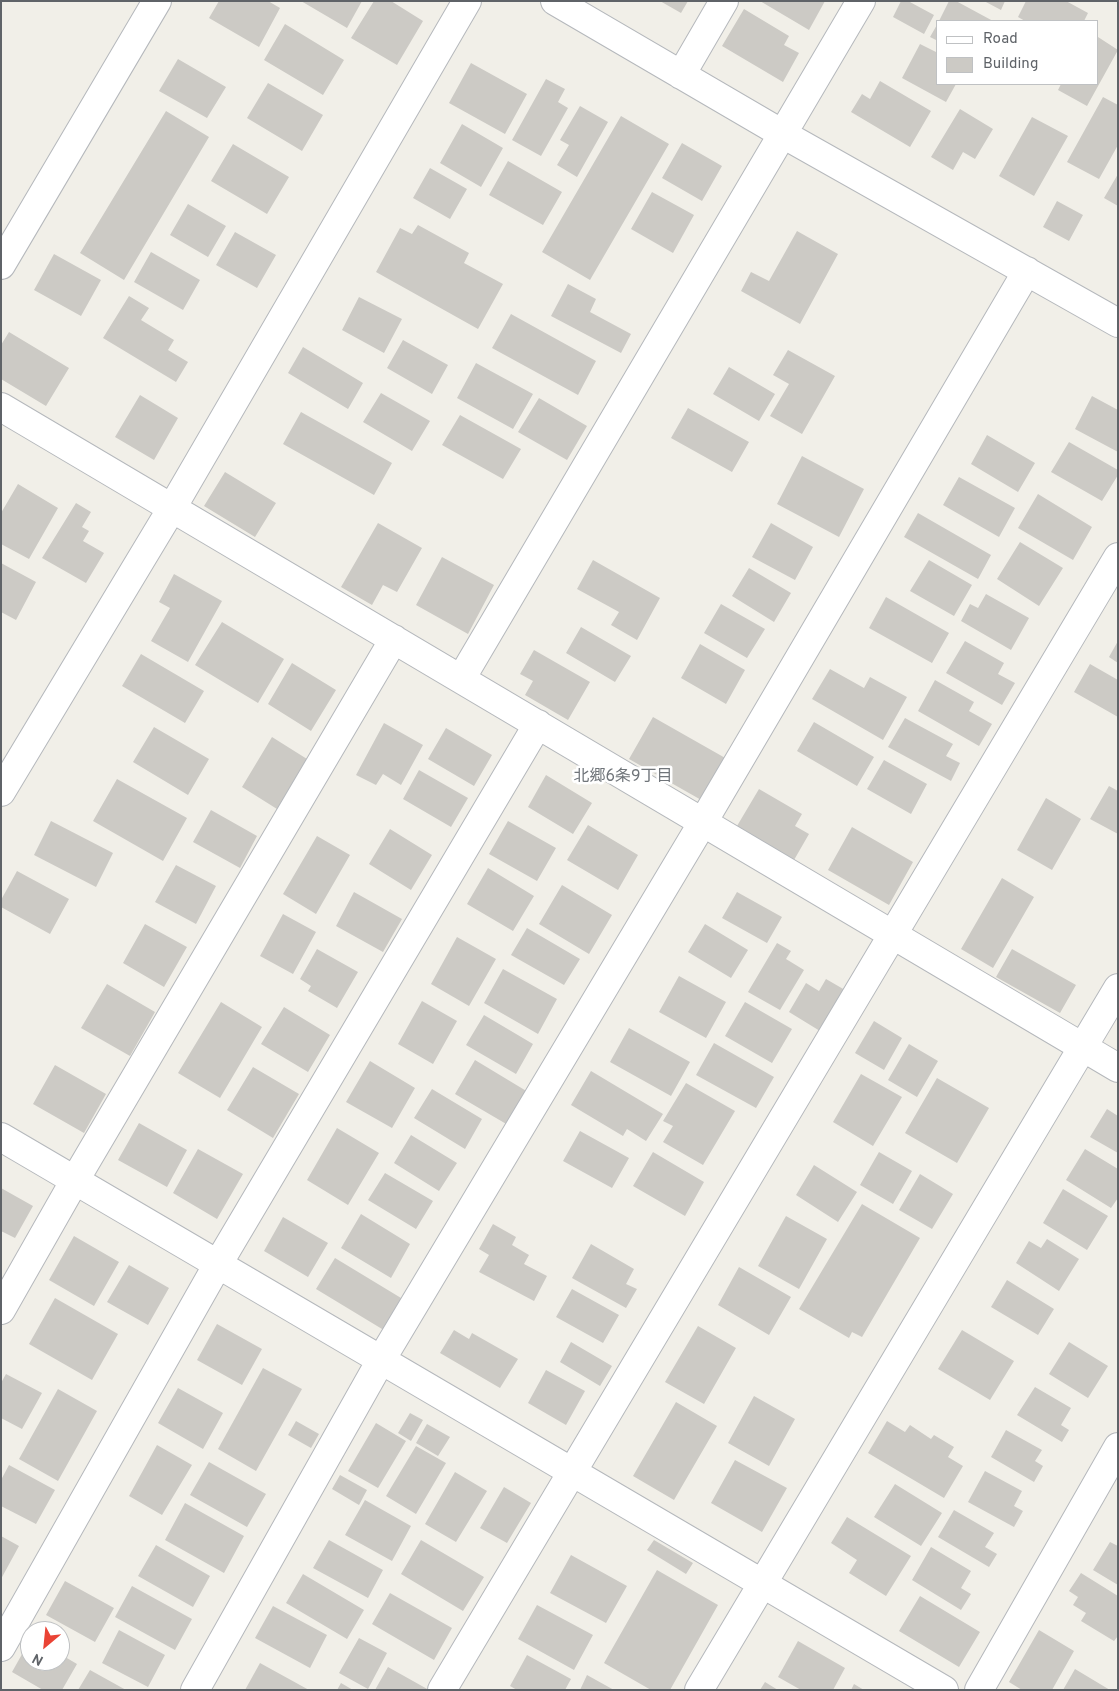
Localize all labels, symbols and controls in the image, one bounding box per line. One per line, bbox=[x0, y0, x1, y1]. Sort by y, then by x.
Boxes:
legend bbox=[936, 20, 1099, 85]
text: Road bbox=[983, 30, 1018, 49]
text: Building bbox=[983, 55, 1038, 74]
district label: 北郷6条9丁目 bbox=[573, 768, 673, 788]
north arrow bbox=[20, 1621, 70, 1671]
text: N bbox=[30, 1649, 47, 1669]

